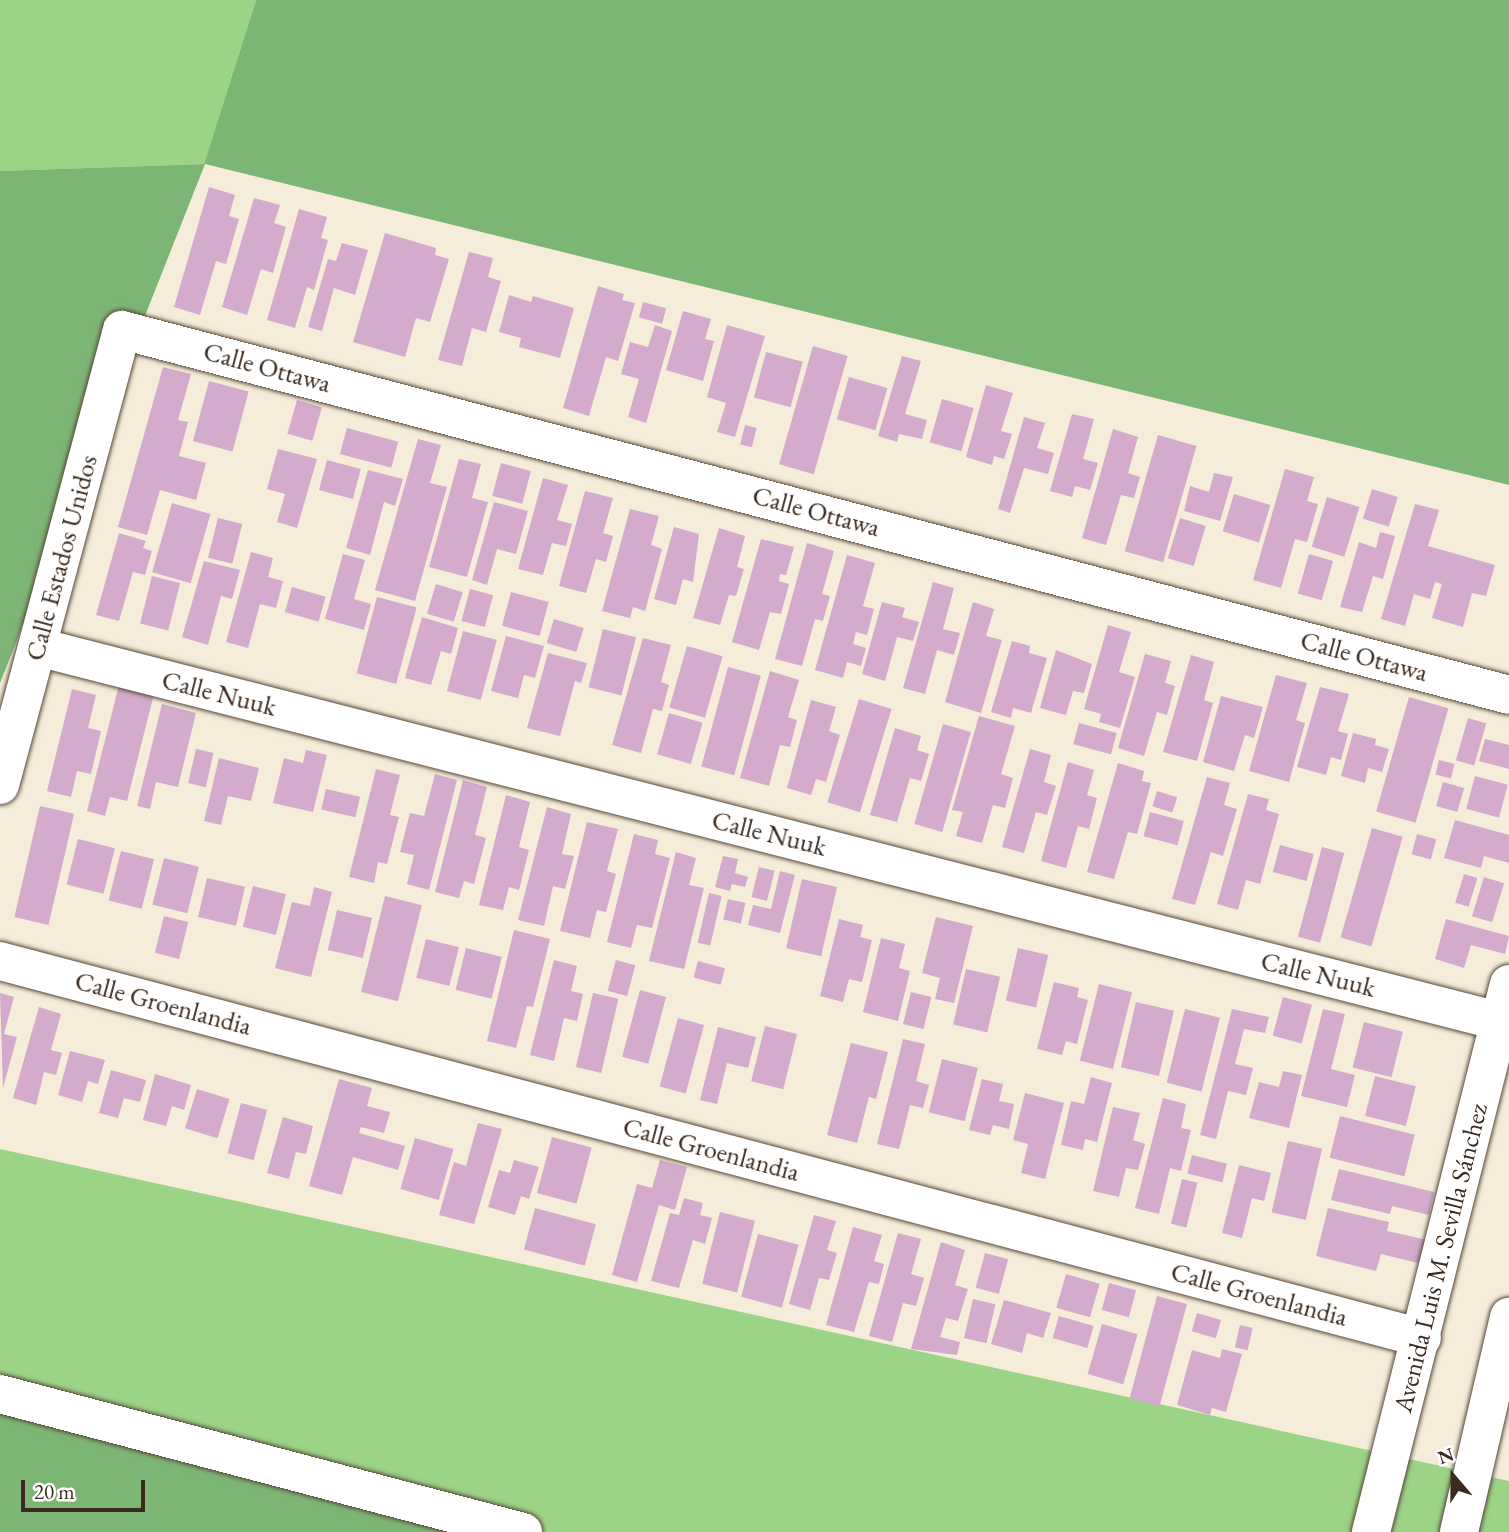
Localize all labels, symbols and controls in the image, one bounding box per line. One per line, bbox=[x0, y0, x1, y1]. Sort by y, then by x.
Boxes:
street label: Calle Ottawa bbox=[200, 336, 334, 400]
street label: Calle Estados Unidos bbox=[20, 452, 104, 664]
street label: Calle Ottawa bbox=[749, 480, 883, 544]
street label: Calle Ottawa bbox=[1297, 625, 1431, 689]
street label: Calle Nuuk bbox=[159, 665, 279, 723]
street label: Calle Nuuk bbox=[709, 805, 829, 863]
street label: Calle Nuuk bbox=[1258, 946, 1378, 1004]
street label: Calle Groenlandia bbox=[71, 965, 255, 1043]
street label: Avenida Luis M. Sevilla Sánchez bbox=[1387, 1100, 1495, 1416]
street label: Calle Groenlandia bbox=[619, 1111, 803, 1189]
street label: Calle Groenlandia bbox=[1167, 1256, 1351, 1334]
north arrow bbox=[1418, 1441, 1488, 1511]
text: N bbox=[1434, 1441, 1457, 1470]
scale bar bbox=[24, 1466, 149, 1510]
text: 20 m bbox=[34, 1478, 75, 1505]

